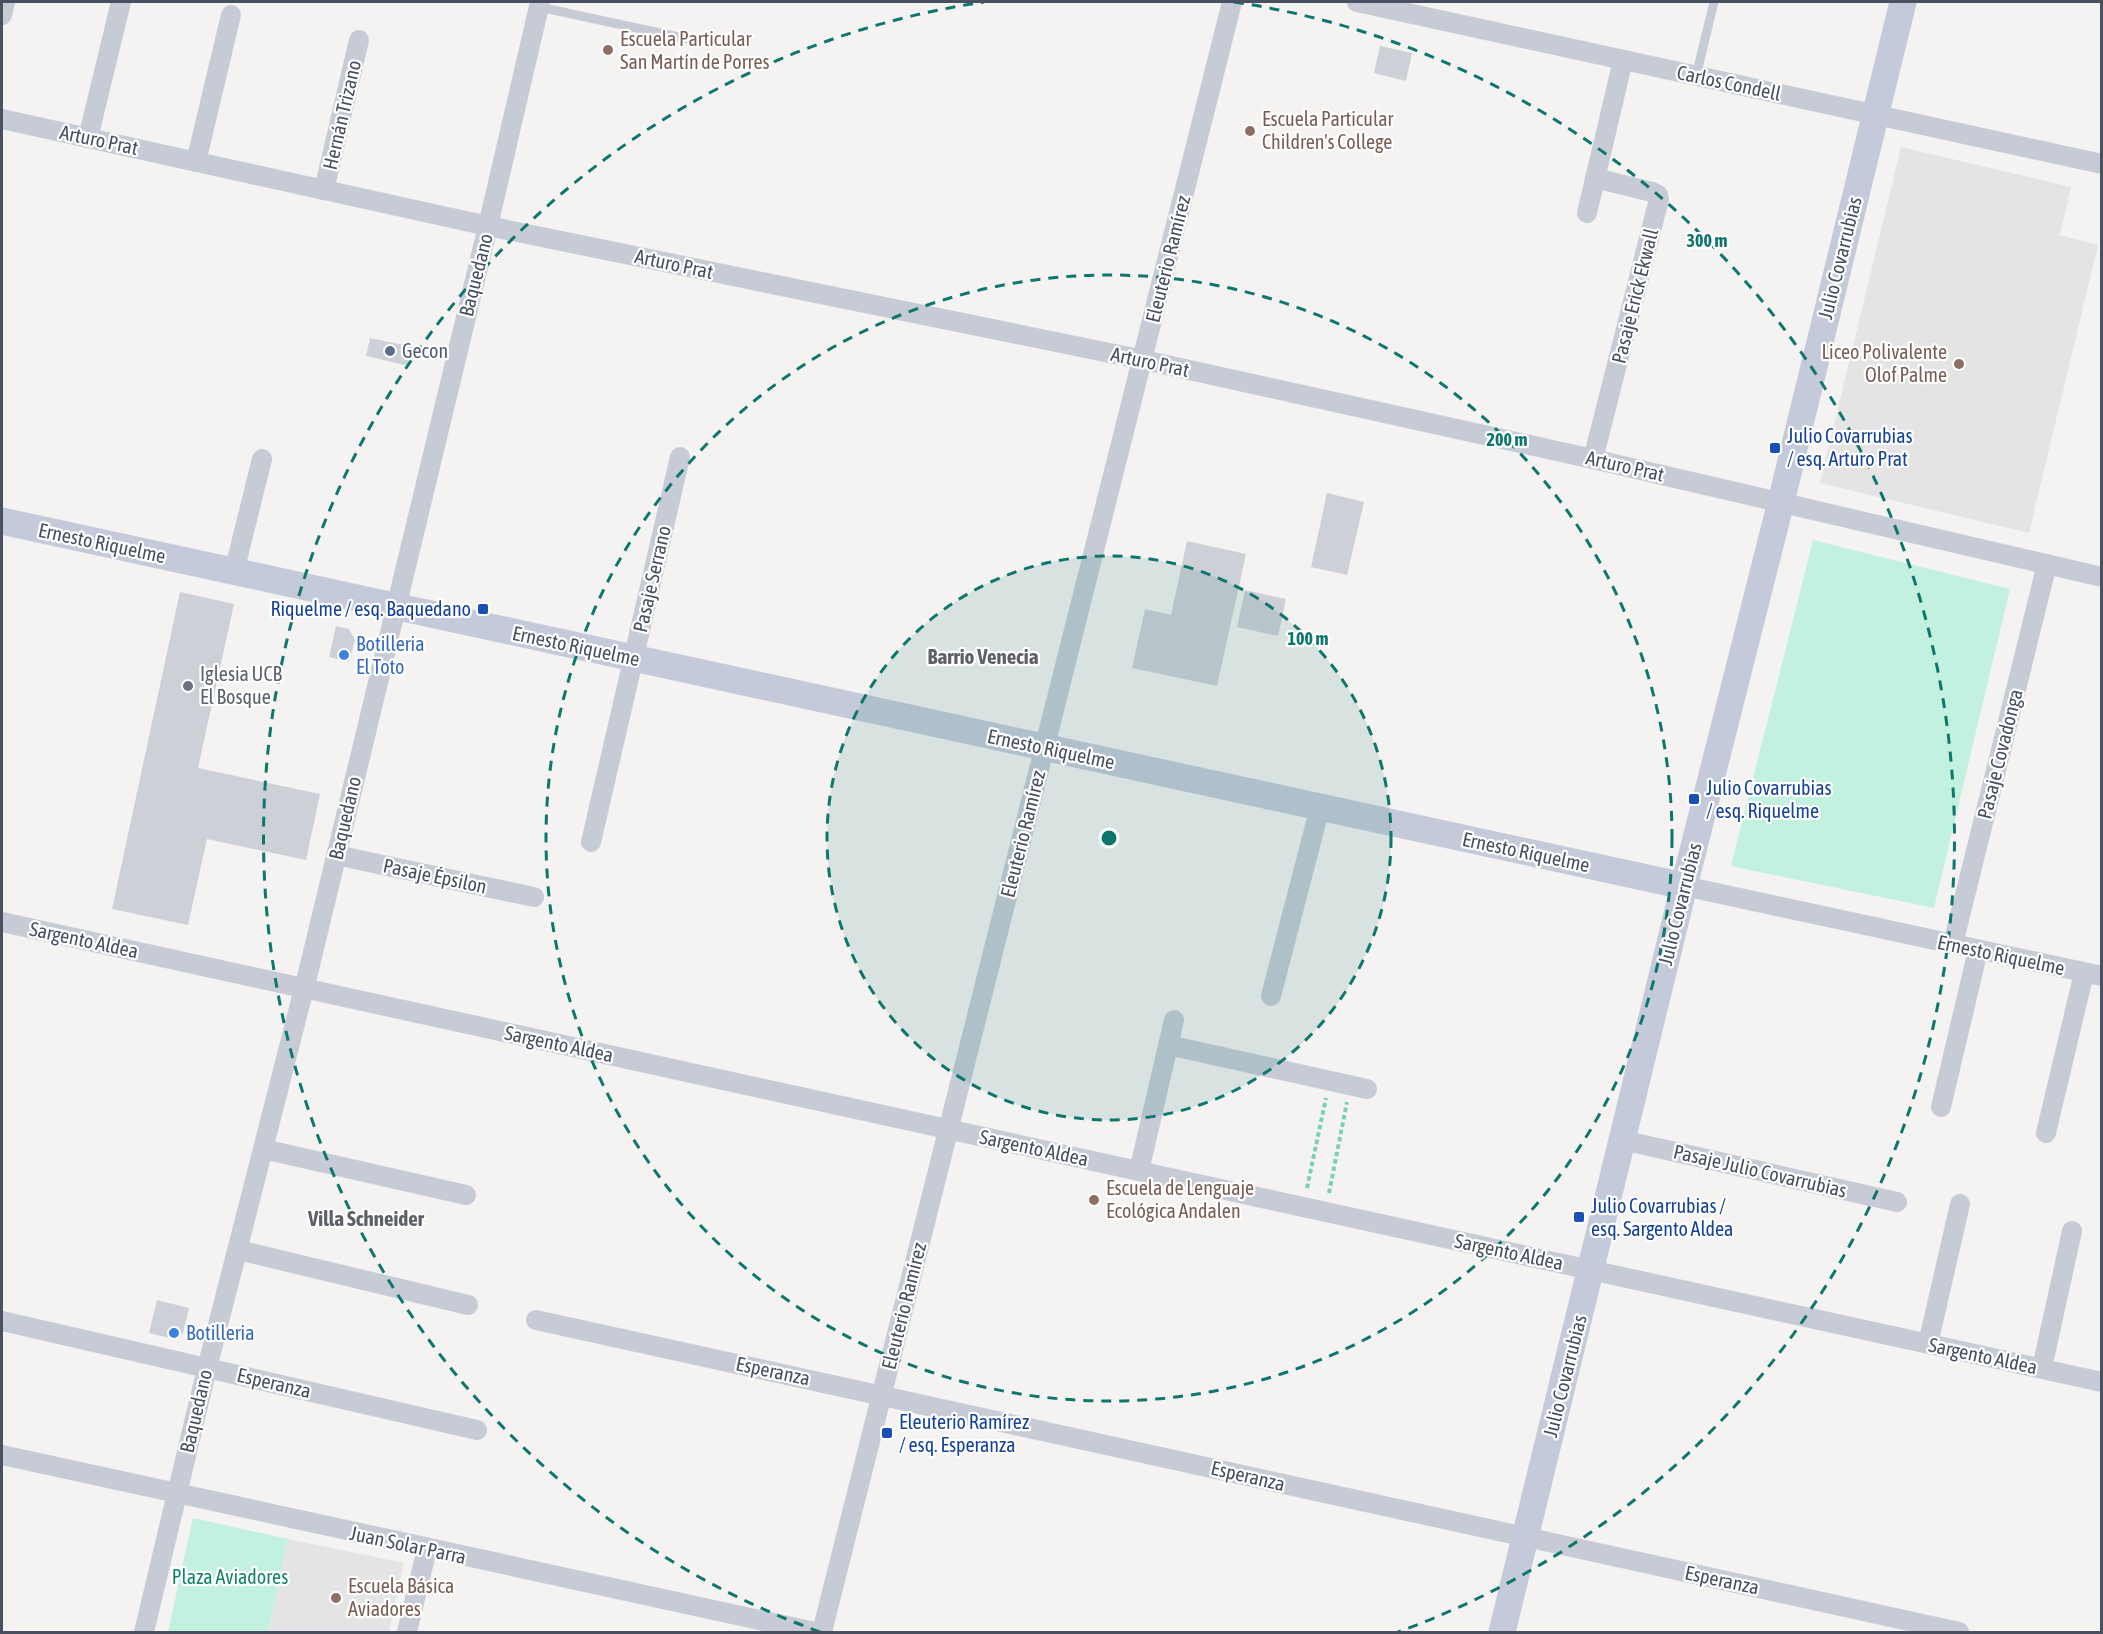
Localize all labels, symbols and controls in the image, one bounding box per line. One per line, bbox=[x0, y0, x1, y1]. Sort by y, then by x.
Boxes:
place label: Escuela Particular San Martín de Porres bbox=[620, 27, 770, 73]
marker: Escuela Particular San Martín de Porres bbox=[601, 43, 615, 57]
street label: Hernán Trizano bbox=[318, 58, 365, 172]
street label: Carlos Condell bbox=[1675, 60, 1784, 105]
place label: Escuela Particular Children's College bbox=[1262, 107, 1394, 153]
street label: Arturo Prat bbox=[58, 120, 141, 159]
marker: Escuela Particular Children's College bbox=[1243, 124, 1257, 138]
street label: Eleuterio Ramírez bbox=[1141, 193, 1194, 325]
street label: Julio Covarrubias bbox=[1813, 194, 1866, 322]
street label: Pasaje Erick Ekwall bbox=[1607, 225, 1663, 366]
text: 300 m bbox=[1687, 230, 1727, 251]
street label: Baquedano bbox=[454, 231, 497, 319]
street label: Arturo Prat bbox=[633, 244, 716, 283]
place label: Gecon bbox=[402, 339, 448, 362]
place label: Liceo Polivalente Olof Palme bbox=[1821, 340, 1947, 386]
street label: Arturo Prat bbox=[1109, 342, 1192, 381]
marker: Gecon bbox=[383, 344, 397, 358]
marker: Liceo Polivalente Olof Palme bbox=[1952, 357, 1966, 371]
place label: Julio Covarrubias / esq. Arturo Prat bbox=[1787, 424, 1913, 470]
text: 200 m bbox=[1487, 429, 1527, 450]
marker: Julio Covarrubias / esq. Arturo Prat bbox=[1768, 441, 1782, 455]
street label: Arturo Prat bbox=[1584, 445, 1667, 486]
street label: Ernesto Riquelme bbox=[36, 518, 168, 567]
street label: Pasaje Serrano bbox=[628, 523, 675, 634]
place label: Riquelme / esq. Baquedano bbox=[270, 597, 471, 620]
marker: Riquelme / esq. Baquedano bbox=[476, 602, 490, 616]
street label: Ernesto Riquelme bbox=[510, 621, 642, 670]
text: 100 m bbox=[1288, 628, 1328, 649]
place label: Botilleria El Toto bbox=[356, 632, 425, 678]
district label: Barrio Venecia bbox=[928, 644, 1039, 668]
marker: Botilleria El Toto bbox=[337, 648, 351, 662]
place label: Iglesia UCB El Bosque bbox=[200, 662, 282, 708]
marker: Iglesia UCB El Bosque bbox=[181, 679, 195, 693]
street label: Pasaje Covadonga bbox=[1972, 687, 2027, 821]
street label: Ernesto Riquelme bbox=[985, 724, 1117, 773]
street label: Eleuterio Ramírez bbox=[996, 768, 1049, 900]
street label: Baquedano bbox=[324, 774, 365, 862]
place label: Julio Covarrubias / esq. Riquelme bbox=[1706, 776, 1832, 822]
marker: Julio Covarrubias / esq. Riquelme bbox=[1687, 792, 1701, 806]
street label: Ernesto Riquelme bbox=[1460, 827, 1592, 876]
centre of rings bbox=[1099, 828, 1119, 848]
street label: Julio Covarrubias bbox=[1653, 840, 1706, 968]
street label: Pasaje Épsilon bbox=[381, 853, 489, 898]
street label: Sargento Aldea bbox=[28, 917, 141, 962]
street label: Ernesto Riquelme bbox=[1935, 930, 2067, 979]
street label: Sargento Aldea bbox=[503, 1021, 616, 1066]
street label: Sargento Aldea bbox=[978, 1125, 1091, 1170]
street label: Pasaje Julio Covarrubias bbox=[1671, 1139, 1849, 1202]
place label: Escuela de Lenguaje Ecológica Andalen bbox=[1106, 1176, 1254, 1222]
marker: Escuela de Lenguaje Ecológica Andalen bbox=[1087, 1193, 1101, 1207]
place label: Julio Covarrubias / esq. Sargento Aldea bbox=[1591, 1194, 1733, 1240]
district label: Villa Schneider bbox=[307, 1206, 425, 1230]
marker: Julio Covarrubias / esq. Sargento Aldea bbox=[1572, 1210, 1586, 1224]
street label: Sargento Aldea bbox=[1453, 1229, 1566, 1274]
street label: Eleuterio Ramírez bbox=[877, 1240, 930, 1372]
street label: Julio Covarrubias bbox=[1538, 1312, 1591, 1440]
place label: Botilleria bbox=[186, 1321, 255, 1344]
marker: Botilleria bbox=[167, 1326, 181, 1340]
street label: Sargento Aldea bbox=[1927, 1333, 2040, 1378]
street label: Esperanza bbox=[734, 1351, 812, 1390]
street label: Esperanza bbox=[235, 1363, 313, 1402]
street label: Baquedano bbox=[175, 1367, 216, 1455]
place label: Eleuterio Ramírez / esq. Esperanza bbox=[899, 1410, 1029, 1456]
marker: Eleuterio Ramírez / esq. Esperanza bbox=[880, 1426, 894, 1440]
street label: Esperanza bbox=[1209, 1456, 1287, 1495]
street label: Juan Solar Parra bbox=[348, 1521, 468, 1568]
street label: Esperanza bbox=[1683, 1560, 1761, 1599]
park label: Plaza Aviadores bbox=[172, 1565, 288, 1588]
place label: Escuela Básica Aviadores bbox=[348, 1574, 454, 1620]
marker: Escuela Básica Aviadores bbox=[329, 1591, 343, 1605]

